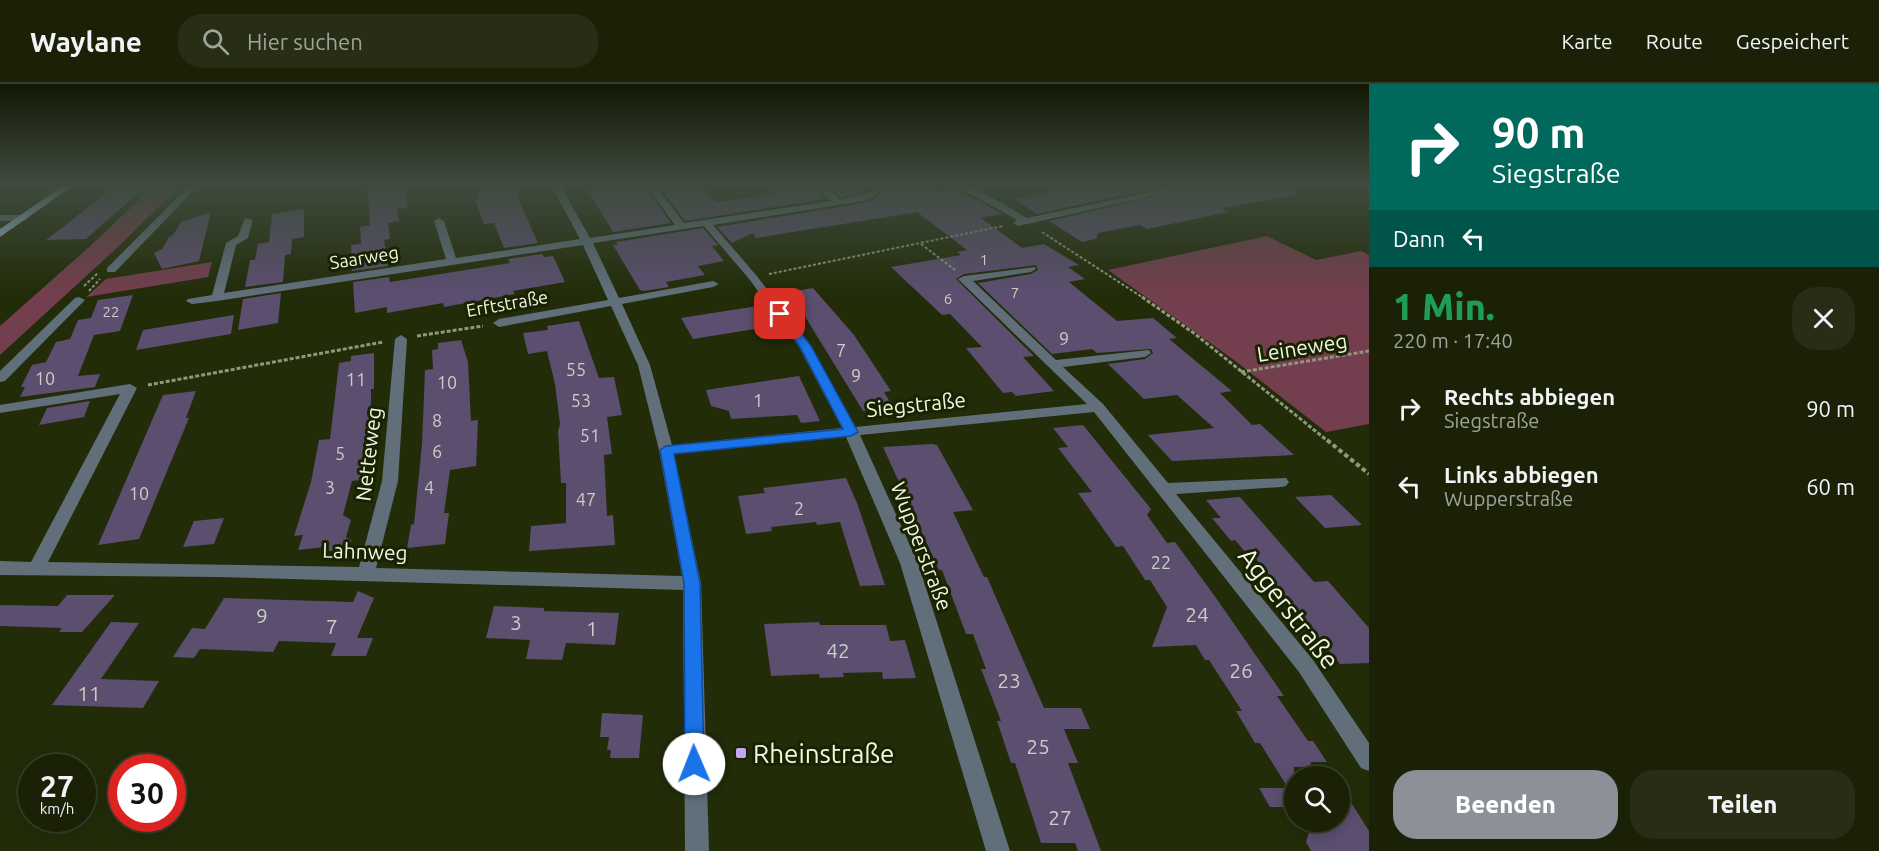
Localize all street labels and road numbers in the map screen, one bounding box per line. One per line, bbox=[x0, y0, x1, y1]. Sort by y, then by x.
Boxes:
street label: Saarweg bbox=[328, 242, 400, 272]
street label: Erftstraße bbox=[465, 286, 549, 320]
street label: Leineweg bbox=[1255, 328, 1349, 366]
street label: Siegstraße bbox=[865, 387, 967, 421]
street label: Netteweg bbox=[350, 406, 386, 502]
street label: Wupperstraße bbox=[886, 478, 958, 614]
street label: Lahnweg bbox=[322, 538, 408, 564]
street label: Aggerstraße bbox=[1233, 542, 1345, 674]

